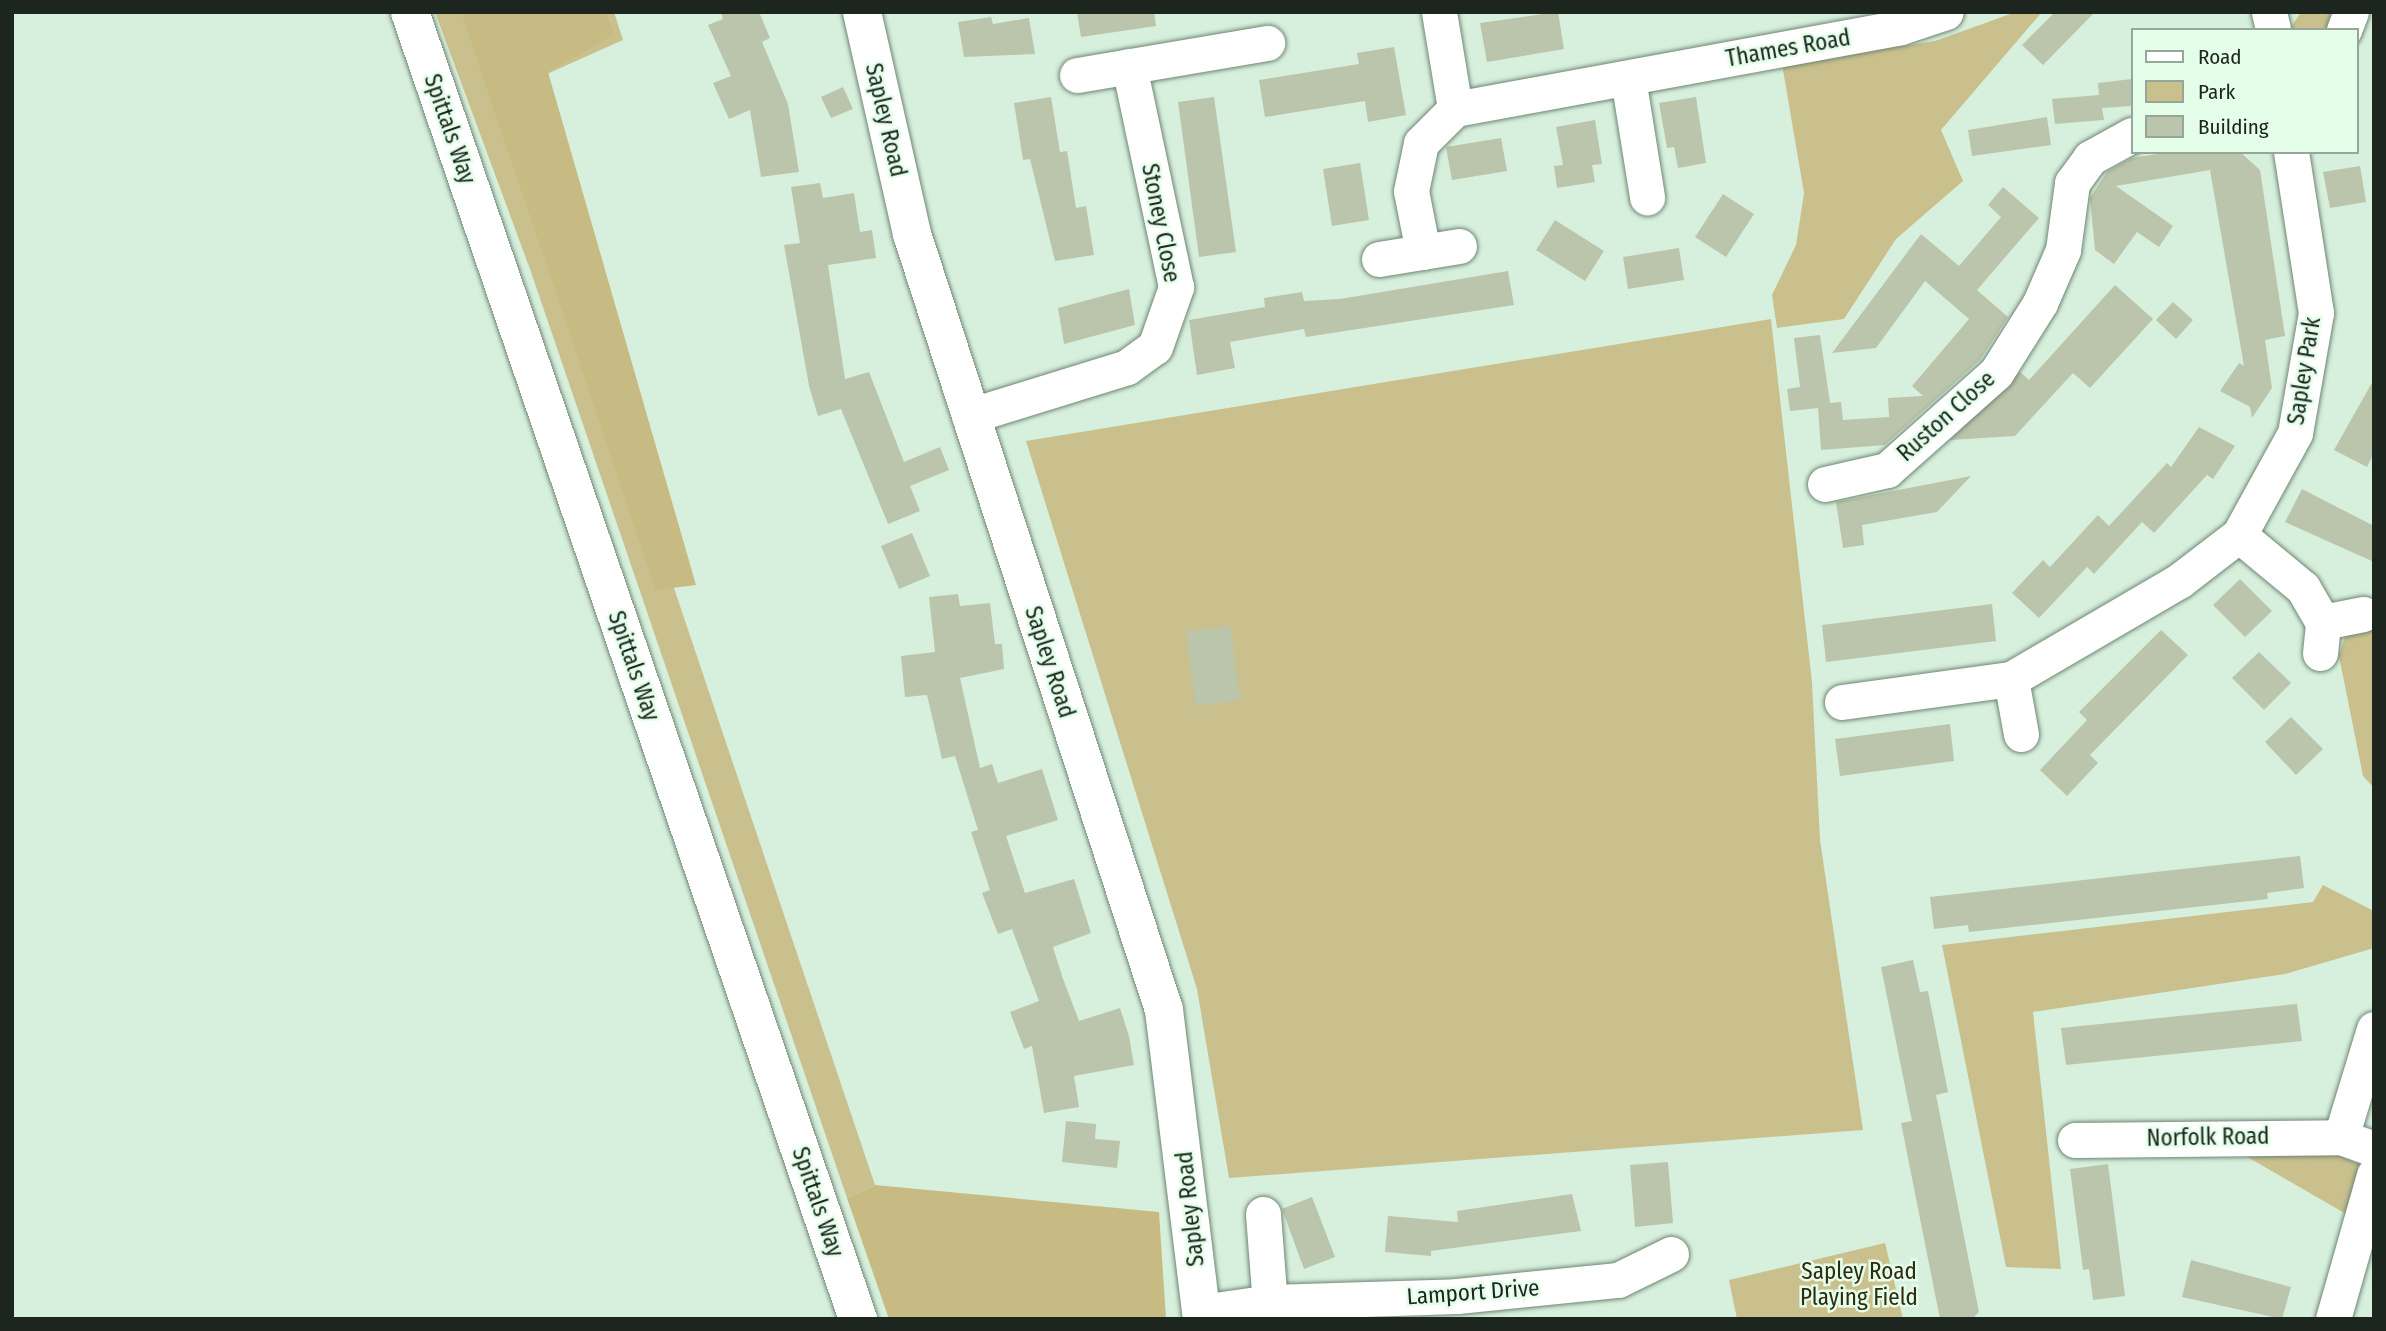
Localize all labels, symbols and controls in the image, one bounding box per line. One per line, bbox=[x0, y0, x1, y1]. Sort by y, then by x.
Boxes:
street label: Thames Road bbox=[1724, 23, 1852, 73]
legend bbox=[2130, 28, 2358, 154]
text: Road bbox=[2198, 44, 2242, 70]
street label: Sapley Road bbox=[860, 61, 912, 179]
street label: Spittals Way bbox=[418, 70, 482, 188]
text: Park bbox=[2198, 79, 2235, 105]
text: Building bbox=[2198, 114, 2269, 140]
street label: Stoney Close bbox=[1136, 161, 1186, 285]
street label: Sapley Park bbox=[2282, 315, 2326, 427]
street label: Ruston Close bbox=[1891, 365, 2001, 467]
street label: Sapley Road bbox=[1019, 603, 1081, 721]
street label: Spittals Way bbox=[602, 607, 666, 725]
street label: Norfolk Road bbox=[2146, 1122, 2270, 1152]
street label: Spittals Way bbox=[786, 1143, 850, 1261]
street label: Sapley Road bbox=[1170, 1150, 1210, 1268]
park label: Sapley Road Playing Field bbox=[1800, 1257, 1918, 1311]
street label: Lamport Drive bbox=[1406, 1274, 1540, 1310]

